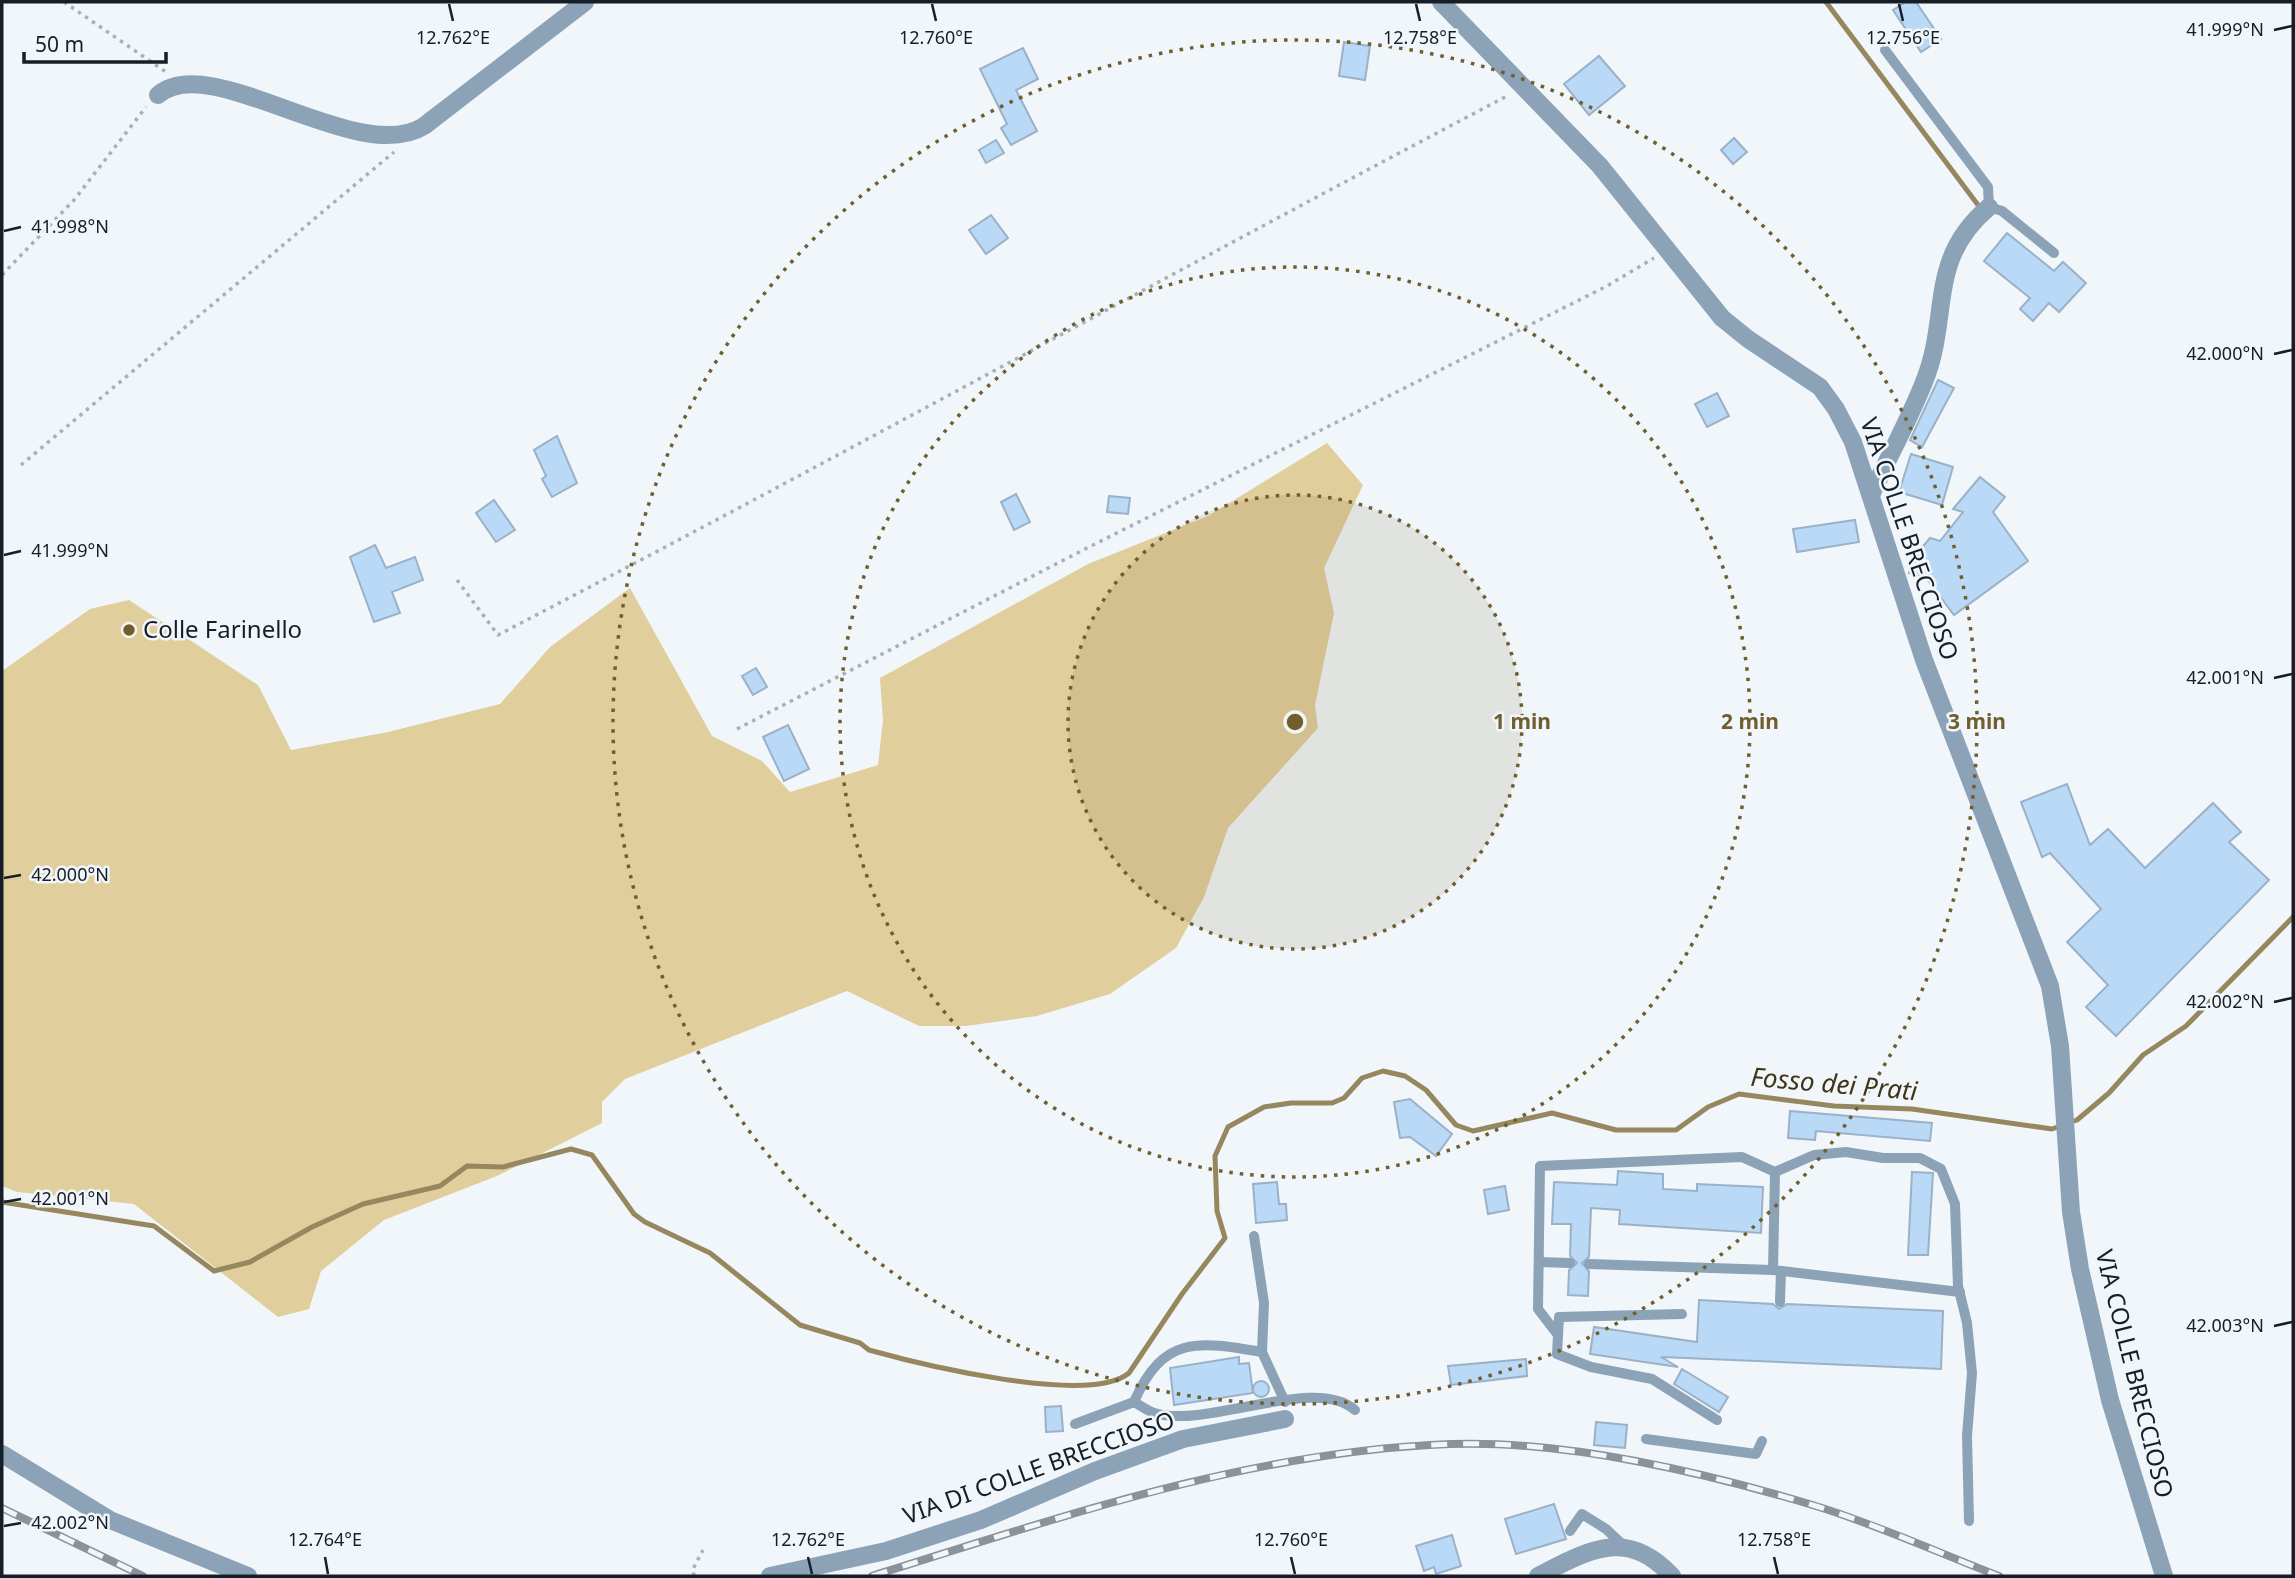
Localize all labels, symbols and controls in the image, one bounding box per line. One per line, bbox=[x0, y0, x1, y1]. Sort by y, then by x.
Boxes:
text: 41.999°N bbox=[2186, 17, 2264, 41]
scale bar bbox=[24, 21, 166, 65]
text: 12.762°E bbox=[416, 25, 490, 49]
text: 12.760°E bbox=[899, 25, 973, 49]
text: 12.758°E bbox=[1383, 25, 1457, 49]
text: 12.756°E bbox=[1866, 25, 1940, 49]
text: 50 m bbox=[35, 30, 84, 58]
text: 41.998°N bbox=[31, 214, 109, 238]
text: 42.000°N bbox=[2186, 341, 2264, 365]
street label: VIA COLLE BRECCIOSO bbox=[1853, 413, 1967, 664]
text: 41.999°N bbox=[31, 538, 109, 562]
place label: Colle Farinello bbox=[143, 612, 302, 645]
marker: Colle Farinello bbox=[121, 622, 137, 638]
text: 42.001°N bbox=[2186, 665, 2264, 689]
text: 1 min bbox=[1493, 707, 1551, 735]
text: 2 min bbox=[1721, 707, 1779, 735]
text: 3 min bbox=[1948, 707, 2006, 735]
centre of rings bbox=[1283, 710, 1307, 734]
text: 42.000°N bbox=[31, 862, 109, 886]
text: 42.002°N bbox=[2186, 989, 2264, 1013]
water label: Fosso dei Prati bbox=[1749, 1058, 1920, 1108]
text: 42.001°N bbox=[31, 1186, 109, 1210]
street label: VIA COLLE BRECCIOSO bbox=[2089, 1246, 2182, 1501]
text: 42.003°N bbox=[2186, 1313, 2264, 1337]
street label: VIA DI COLLE BRECCIOSO bbox=[898, 1402, 1179, 1531]
text: 42.002°N bbox=[31, 1510, 109, 1534]
text: 12.764°E bbox=[288, 1527, 362, 1551]
text: 12.762°E bbox=[771, 1527, 845, 1551]
text: 12.760°E bbox=[1254, 1527, 1328, 1551]
text: 12.758°E bbox=[1737, 1527, 1811, 1551]

